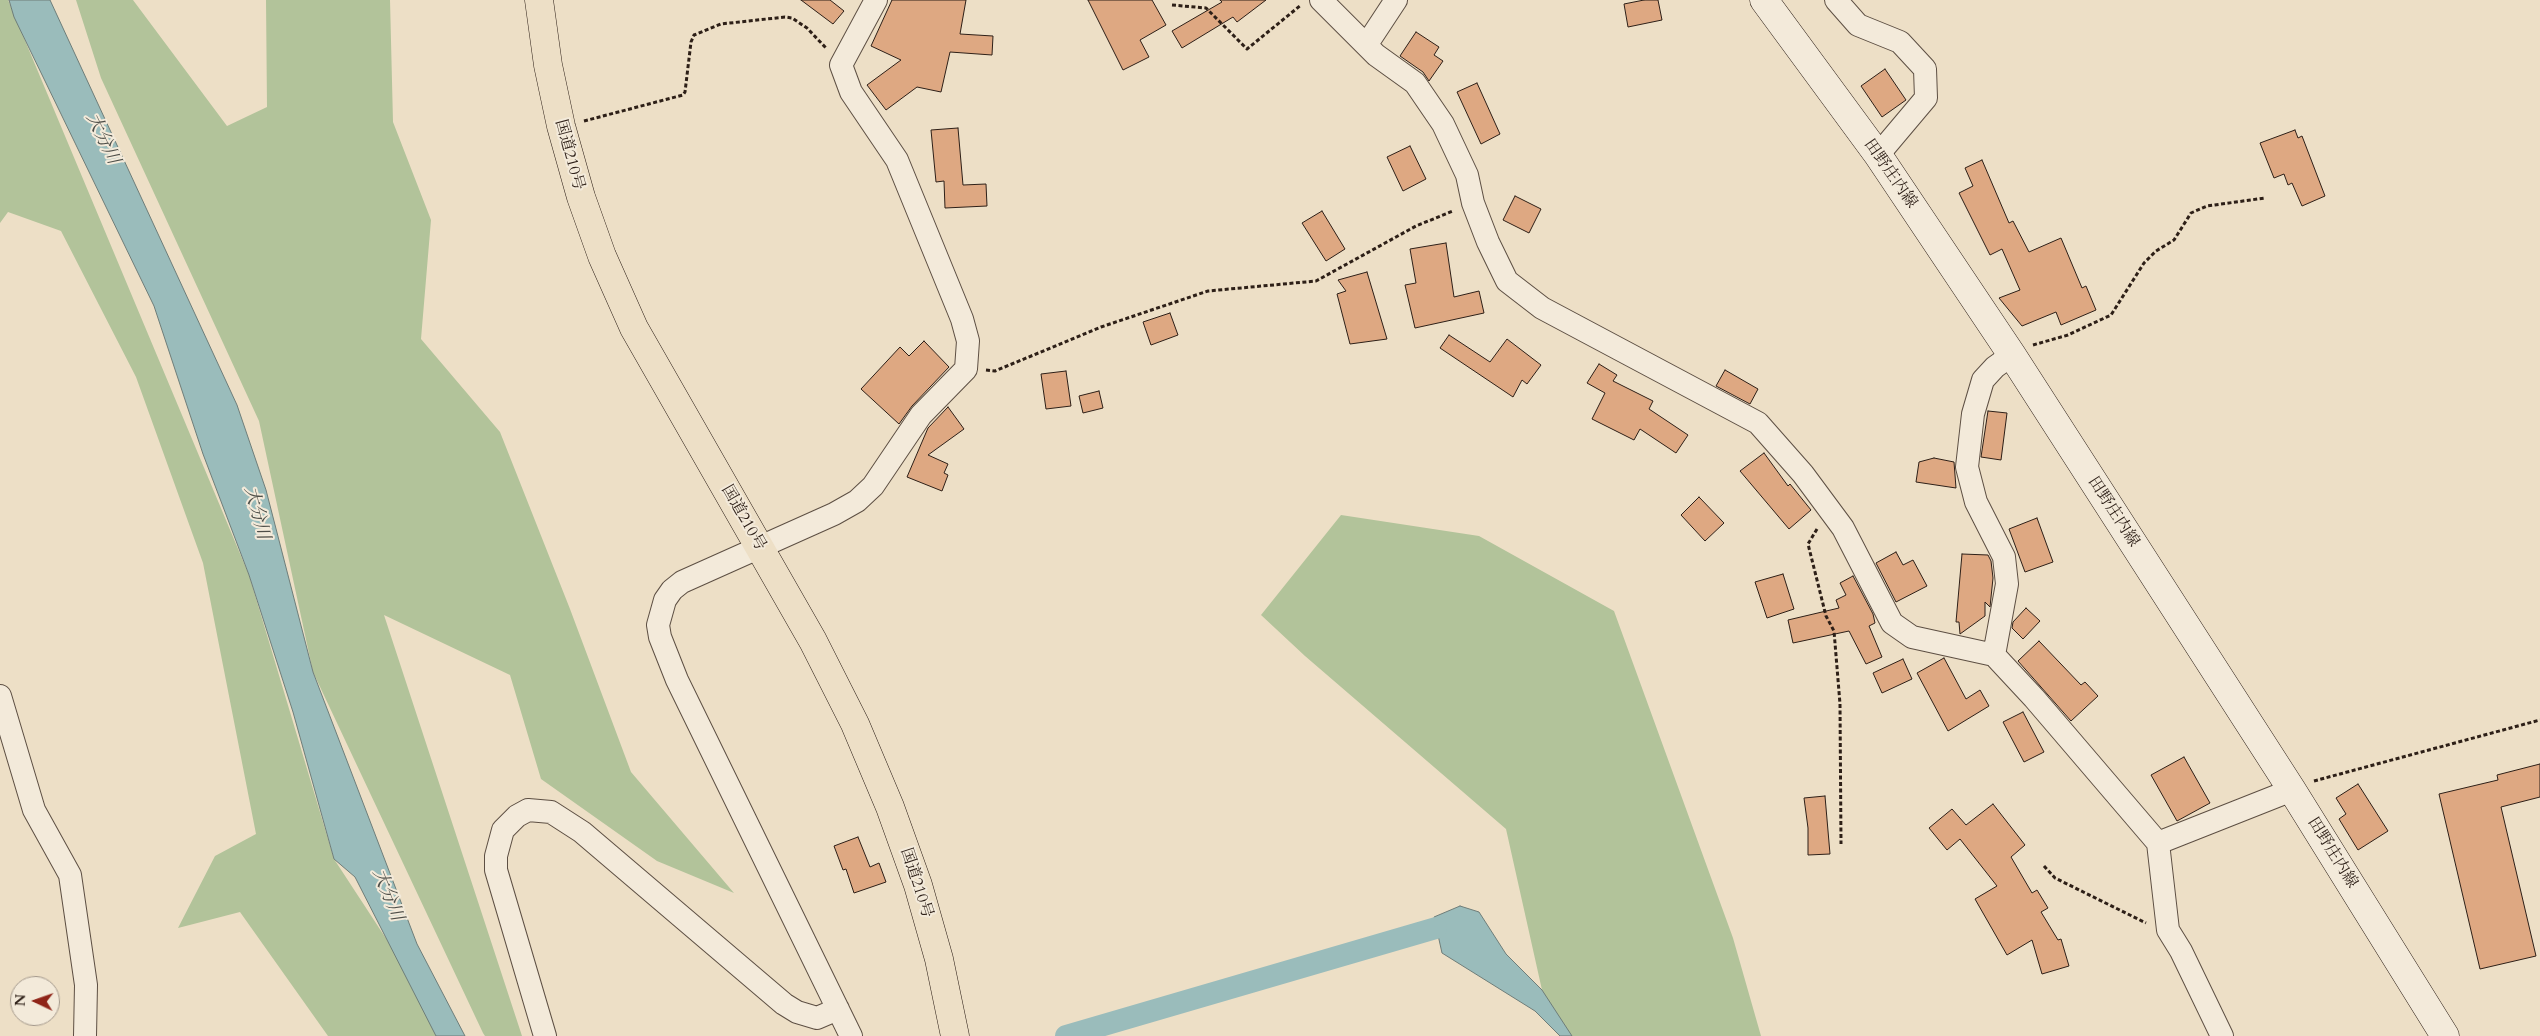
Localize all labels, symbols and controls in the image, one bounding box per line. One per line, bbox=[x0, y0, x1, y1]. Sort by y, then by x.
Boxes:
water label: 大分川 bbox=[80, 110, 124, 168]
street label: 国道210号 bbox=[550, 117, 588, 193]
street label: 田野庄内線 bbox=[1859, 136, 1921, 212]
street label: 田野庄内線 bbox=[2083, 473, 2143, 551]
street label: 国道210号 bbox=[717, 482, 769, 554]
water label: 大分川 bbox=[239, 484, 273, 542]
street label: 田野庄内線 bbox=[2303, 814, 2361, 892]
street label: 国道210号 bbox=[896, 846, 936, 920]
water label: 大分川 bbox=[367, 866, 407, 924]
north arrow bbox=[10, 976, 60, 1026]
text: N bbox=[11, 994, 30, 1007]

